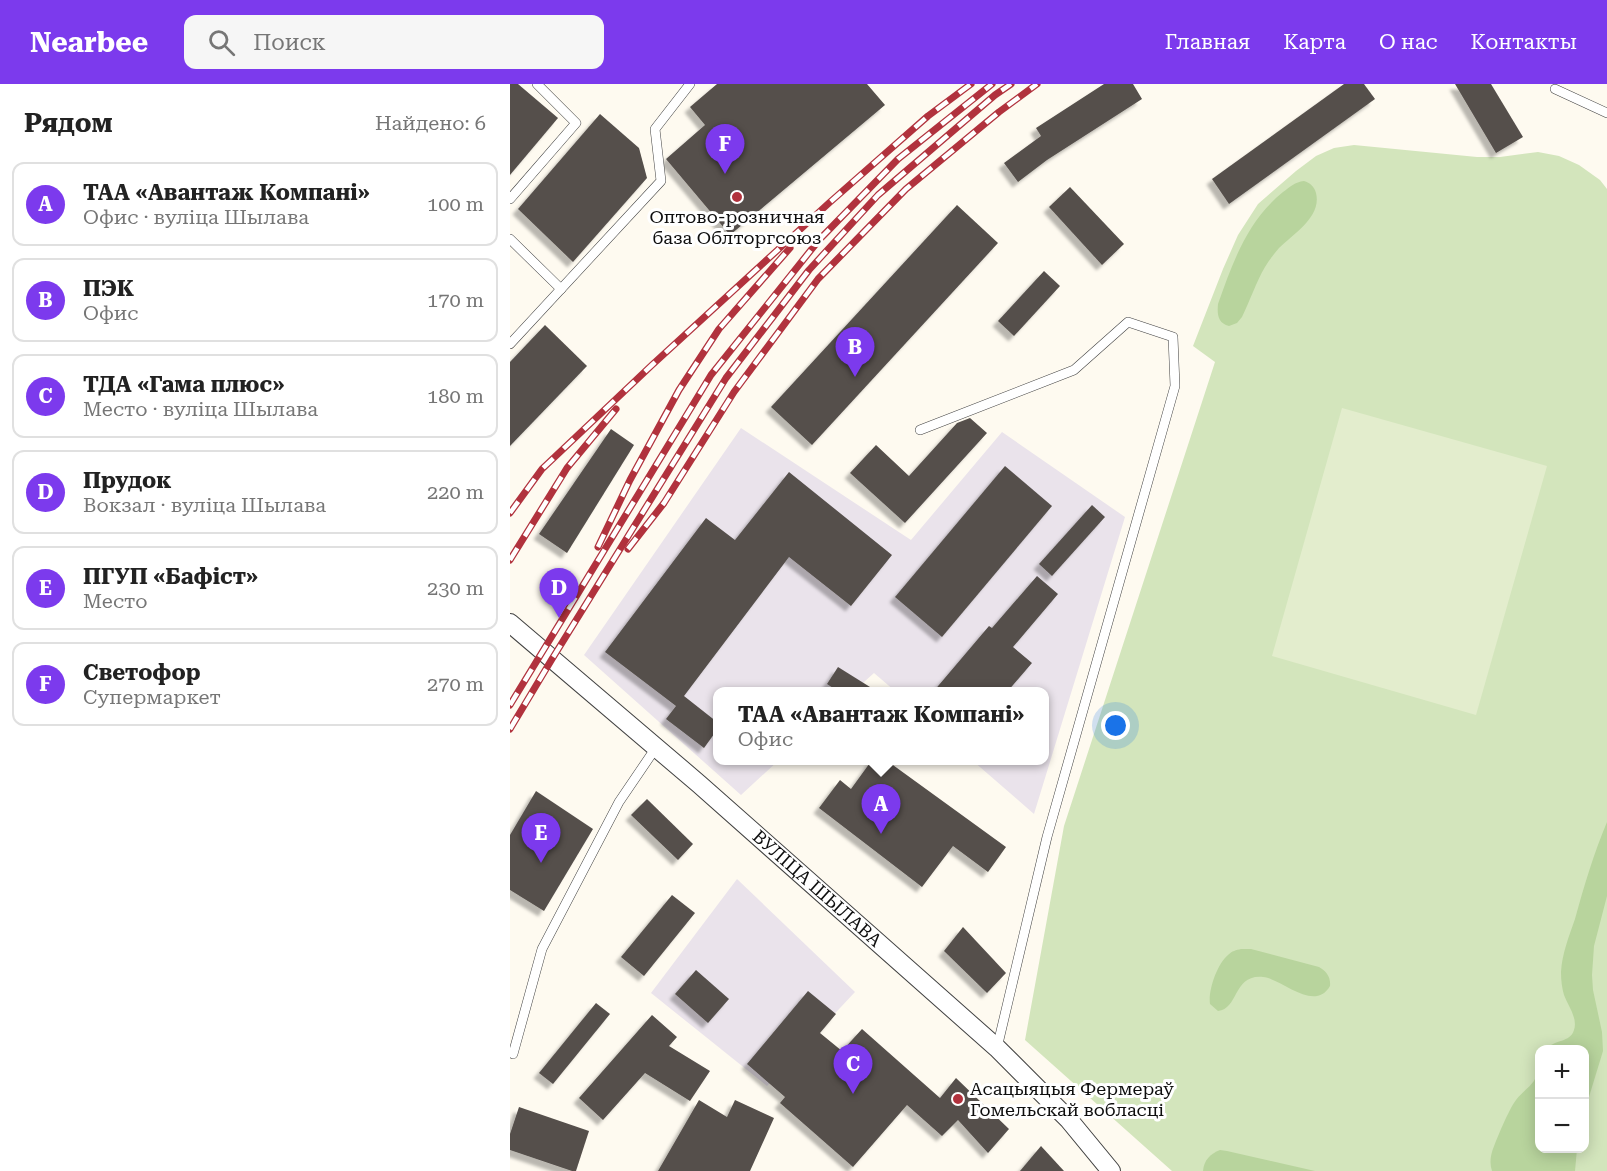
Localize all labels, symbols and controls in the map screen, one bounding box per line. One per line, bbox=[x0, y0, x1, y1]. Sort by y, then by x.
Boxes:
search box bbox=[184, 15, 604, 69]
text: Nearbee bbox=[30, 26, 148, 59]
icon: search bbox=[205, 26, 238, 59]
text: Поиск bbox=[253, 30, 326, 55]
text: Главная bbox=[1165, 30, 1250, 54]
text: Карта bbox=[1283, 30, 1346, 54]
text: О нас bbox=[1379, 30, 1438, 54]
text: Контакты bbox=[1471, 30, 1577, 54]
text: Рядом bbox=[24, 108, 113, 138]
text: Найдено: 6 bbox=[375, 111, 486, 135]
pin: F bbox=[706, 124, 744, 174]
text: ТАА «Авантаж Компані» bbox=[83, 180, 370, 205]
marker: Оптово-розничная база Облторгсоюз bbox=[730, 190, 744, 204]
text: A bbox=[38, 192, 53, 216]
text: 100 m bbox=[427, 192, 484, 216]
text: Офис · вуліца Шылава bbox=[83, 205, 309, 229]
place label: Оптово-розничная база Облторгсоюз bbox=[649, 206, 825, 248]
text: ПЭК bbox=[83, 276, 134, 301]
text: B bbox=[38, 288, 53, 312]
text: 170 m bbox=[427, 288, 484, 312]
text: Офис bbox=[83, 301, 138, 325]
pin: B bbox=[836, 328, 874, 377]
text: ТДА «Гама плюс» bbox=[83, 372, 284, 397]
text: C bbox=[39, 384, 53, 408]
text: 180 m bbox=[427, 384, 484, 408]
text: Место · вуліца Шылава bbox=[83, 397, 318, 421]
text: Прудок bbox=[83, 468, 172, 493]
text: D bbox=[37, 480, 54, 504]
text: 220 m bbox=[427, 480, 484, 504]
text: Вокзал · вуліца Шылава bbox=[83, 493, 326, 517]
text: ПГУП «Бафіст» bbox=[83, 564, 258, 589]
pin: D bbox=[539, 568, 578, 618]
text: E bbox=[39, 576, 52, 600]
text: 230 m bbox=[427, 576, 484, 600]
text: Место bbox=[83, 589, 148, 613]
text: Светофор bbox=[83, 660, 201, 685]
text: F bbox=[39, 672, 52, 696]
text: 270 m bbox=[427, 672, 484, 696]
text: Супермаркет bbox=[83, 685, 221, 709]
popup bbox=[713, 687, 1049, 765]
text: ТАА «Авантаж Компані» bbox=[738, 702, 1024, 727]
your location bbox=[1101, 711, 1130, 740]
text: Офис bbox=[738, 727, 793, 751]
pin: A bbox=[862, 784, 901, 834]
pin: E bbox=[522, 814, 561, 863]
street label: ВУЛІЦА ШЫЛАВА bbox=[749, 826, 887, 951]
pin: C bbox=[834, 1044, 872, 1094]
map controls bbox=[1535, 1045, 1589, 1153]
button: + bbox=[1535, 1045, 1589, 1099]
place label: Асацыяцыя Фермераў Гомельскай вобласці bbox=[970, 1078, 1174, 1120]
marker: Асацыяцыя Фермераў Гомельскай вобласці bbox=[951, 1092, 965, 1106]
button: − bbox=[1535, 1099, 1589, 1153]

